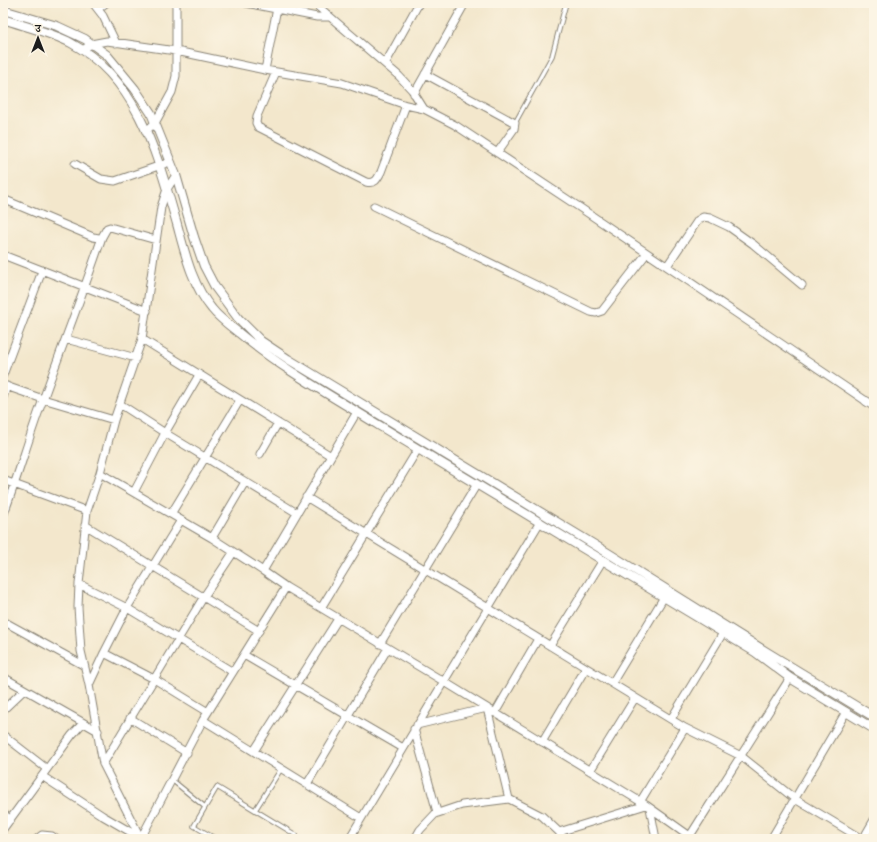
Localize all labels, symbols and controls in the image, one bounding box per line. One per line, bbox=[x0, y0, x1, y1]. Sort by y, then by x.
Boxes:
north arrow bbox=[18, 18, 58, 58]
text: उ bbox=[34, 22, 42, 35]

